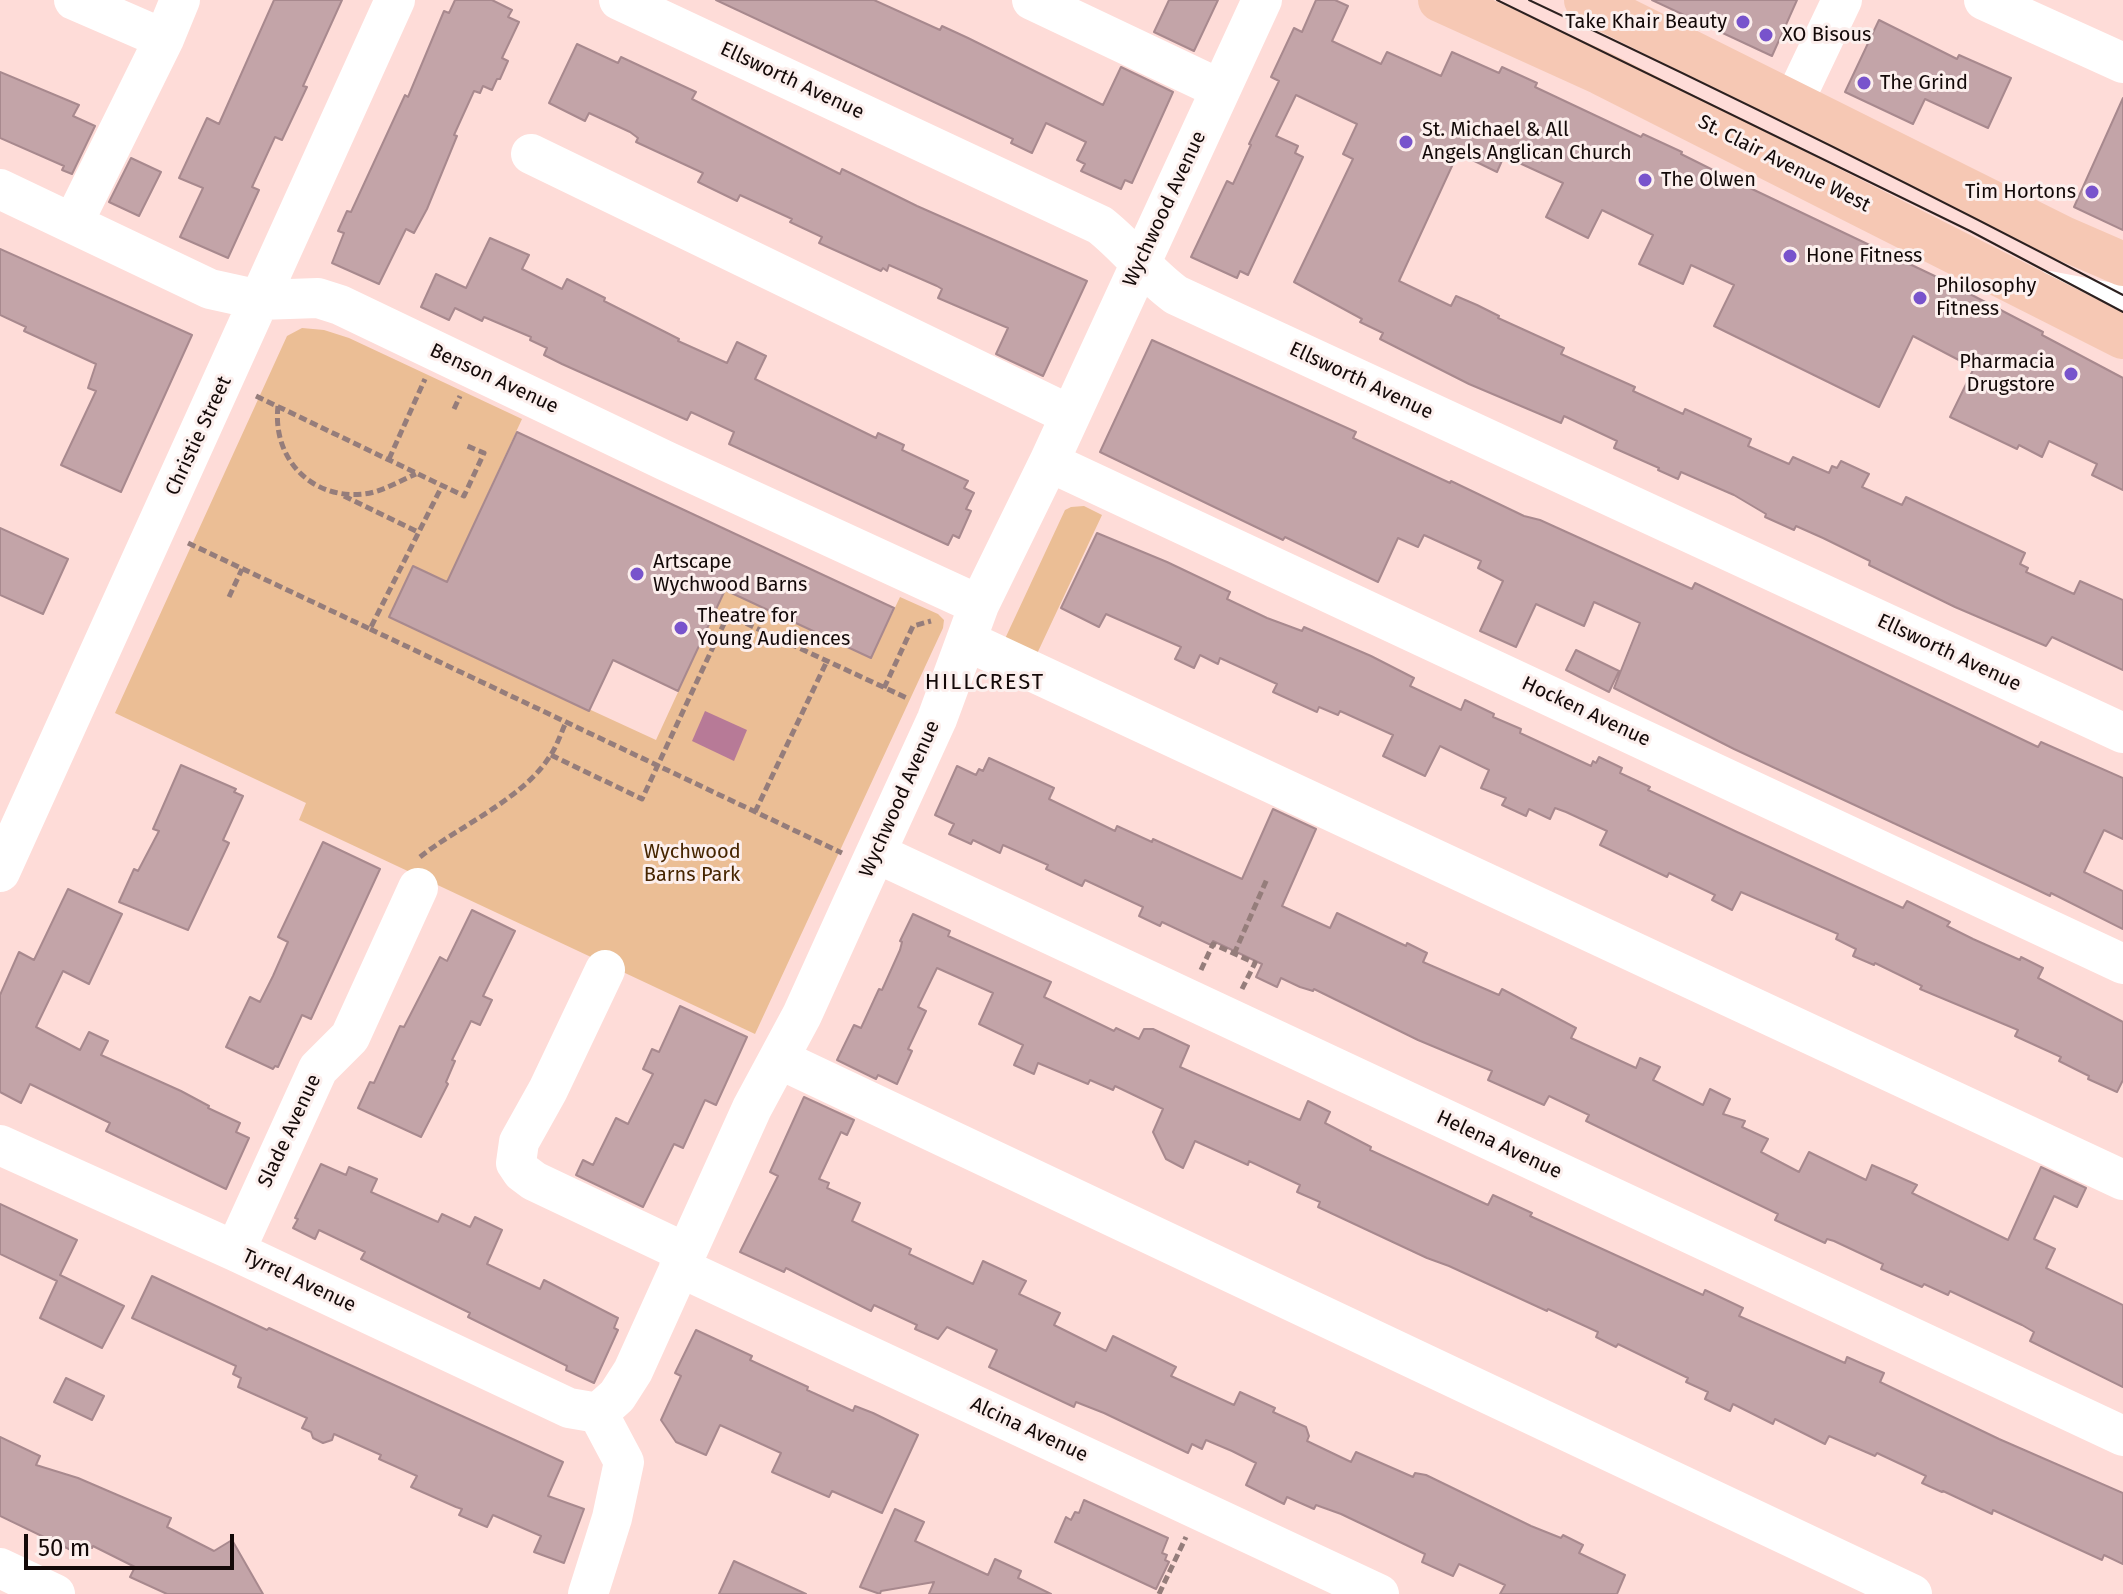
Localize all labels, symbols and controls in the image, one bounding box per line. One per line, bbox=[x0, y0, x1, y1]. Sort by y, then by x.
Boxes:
place label: Take Khair Beauty bbox=[1565, 10, 1727, 34]
marker: Take Khair Beauty bbox=[1734, 13, 1752, 31]
place label: XO Bisous bbox=[1782, 23, 1871, 47]
marker: XO Bisous bbox=[1757, 26, 1775, 44]
street label: Ellsworth Avenue bbox=[716, 37, 868, 125]
place label: The Grind bbox=[1880, 71, 1968, 95]
marker: The Grind bbox=[1855, 74, 1873, 92]
street label: St. Clair Avenue West bbox=[1694, 110, 1874, 218]
place label: St. Michael & All Angels Anglican Church bbox=[1422, 118, 1632, 165]
street label: Wychwood Avenue bbox=[1118, 127, 1212, 291]
marker: St. Michael & All Angels Anglican Church bbox=[1397, 133, 1415, 151]
place label: The Olwen bbox=[1661, 168, 1756, 192]
marker: The Olwen bbox=[1636, 171, 1654, 189]
place label: Tim Hortons bbox=[1965, 180, 2076, 204]
marker: Tim Hortons bbox=[2083, 183, 2101, 201]
place label: Hone Fitness bbox=[1806, 244, 1922, 268]
marker: Hone Fitness bbox=[1781, 247, 1799, 265]
place label: Philosophy Fitness bbox=[1936, 274, 2036, 321]
marker: Philosophy Fitness bbox=[1911, 289, 1929, 307]
street label: Ellsworth Avenue bbox=[1285, 337, 1437, 425]
street label: Benson Avenue bbox=[426, 339, 562, 419]
place label: Pharmacia Drugstore bbox=[1959, 350, 2055, 397]
marker: Pharmacia Drugstore bbox=[2062, 365, 2080, 383]
street label: Christie Street bbox=[161, 373, 237, 499]
place label: Artscape Wychwood Barns bbox=[653, 550, 807, 597]
marker: Artscape Wychwood Barns bbox=[628, 565, 646, 583]
place label: Theatre for Young Audiences bbox=[697, 604, 850, 651]
street label: Ellsworth Avenue bbox=[1873, 609, 2025, 697]
marker: Theatre for Young Audiences bbox=[672, 619, 690, 637]
district label: HILLCREST bbox=[925, 670, 1045, 696]
street label: Hocken Avenue bbox=[1518, 672, 1654, 752]
street label: Wychwood Avenue bbox=[855, 717, 945, 881]
park label: Wychwood Barns Park bbox=[643, 840, 741, 887]
street label: Slade Avenue bbox=[253, 1071, 327, 1191]
street label: Helena Avenue bbox=[1433, 1106, 1565, 1184]
street label: Tyrrel Avenue bbox=[238, 1244, 360, 1318]
street label: Alcina Avenue bbox=[967, 1392, 1091, 1468]
scale bar bbox=[28, 1518, 238, 1568]
text: 50 m bbox=[38, 1534, 90, 1562]

